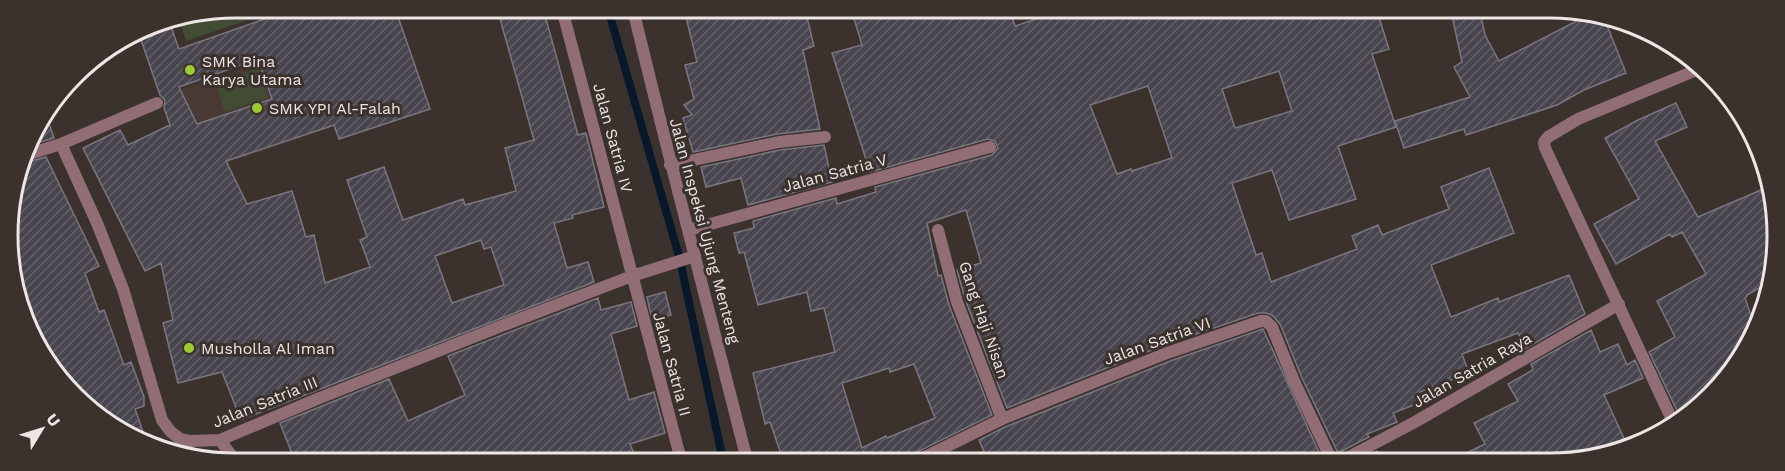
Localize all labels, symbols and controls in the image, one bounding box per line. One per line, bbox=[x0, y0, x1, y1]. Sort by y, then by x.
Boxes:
place label: SMK Bina Karya Utama bbox=[202, 52, 301, 89]
marker: SMK Bina Karya Utama bbox=[183, 63, 197, 77]
street label: Jalan Satria IV bbox=[589, 81, 637, 195]
place label: SMK YPI Al-Falah bbox=[269, 99, 401, 118]
marker: SMK YPI Al-Falah bbox=[250, 101, 264, 115]
street label: Jalan Inspeksi Ujung Menteng bbox=[666, 116, 744, 346]
street label: Jalan Satria V bbox=[781, 150, 889, 196]
street label: Gang Haji Nisan bbox=[955, 259, 1013, 381]
street label: Jalan Satria II bbox=[649, 310, 695, 418]
street label: Jalan Satria VI bbox=[1101, 313, 1213, 369]
street label: Jalan Satria Raya bbox=[1409, 328, 1535, 412]
place label: Musholla Al Iman bbox=[201, 339, 335, 358]
marker: Musholla Al Iman bbox=[182, 341, 196, 355]
street label: Jalan Satria III bbox=[210, 372, 320, 432]
north arrow bbox=[12, 399, 72, 459]
text: U bbox=[42, 410, 64, 430]

